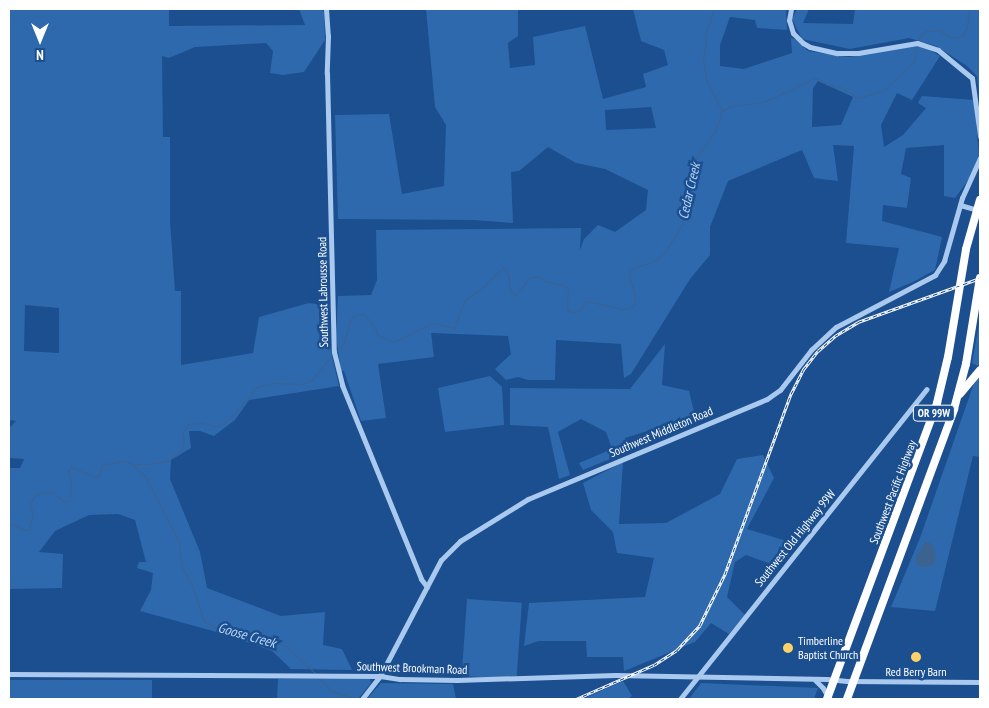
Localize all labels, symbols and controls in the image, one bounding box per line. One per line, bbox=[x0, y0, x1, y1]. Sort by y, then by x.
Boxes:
north arrow bbox=[15, 15, 65, 65]
text: N bbox=[36, 46, 44, 64]
water label: Cedar Creek bbox=[674, 161, 704, 221]
street label: Southwest Labrousse Road bbox=[315, 237, 331, 347]
street label: Southwest Middleton Road bbox=[607, 404, 715, 460]
road number: OR 99W bbox=[913, 404, 955, 422]
street label: Southwest Pacific Highway bbox=[866, 438, 920, 546]
street label: Southwest Old Highway 99W bbox=[752, 487, 838, 589]
water label: Goose Creek bbox=[216, 619, 278, 651]
place label: Timberline Baptist Church bbox=[798, 634, 858, 662]
marker: Timberline Baptist Church bbox=[782, 642, 794, 654]
marker: Red Berry Barn bbox=[910, 651, 922, 663]
street label: Southwest Brookman Road bbox=[356, 659, 468, 677]
place label: Red Berry Barn bbox=[885, 665, 947, 679]

